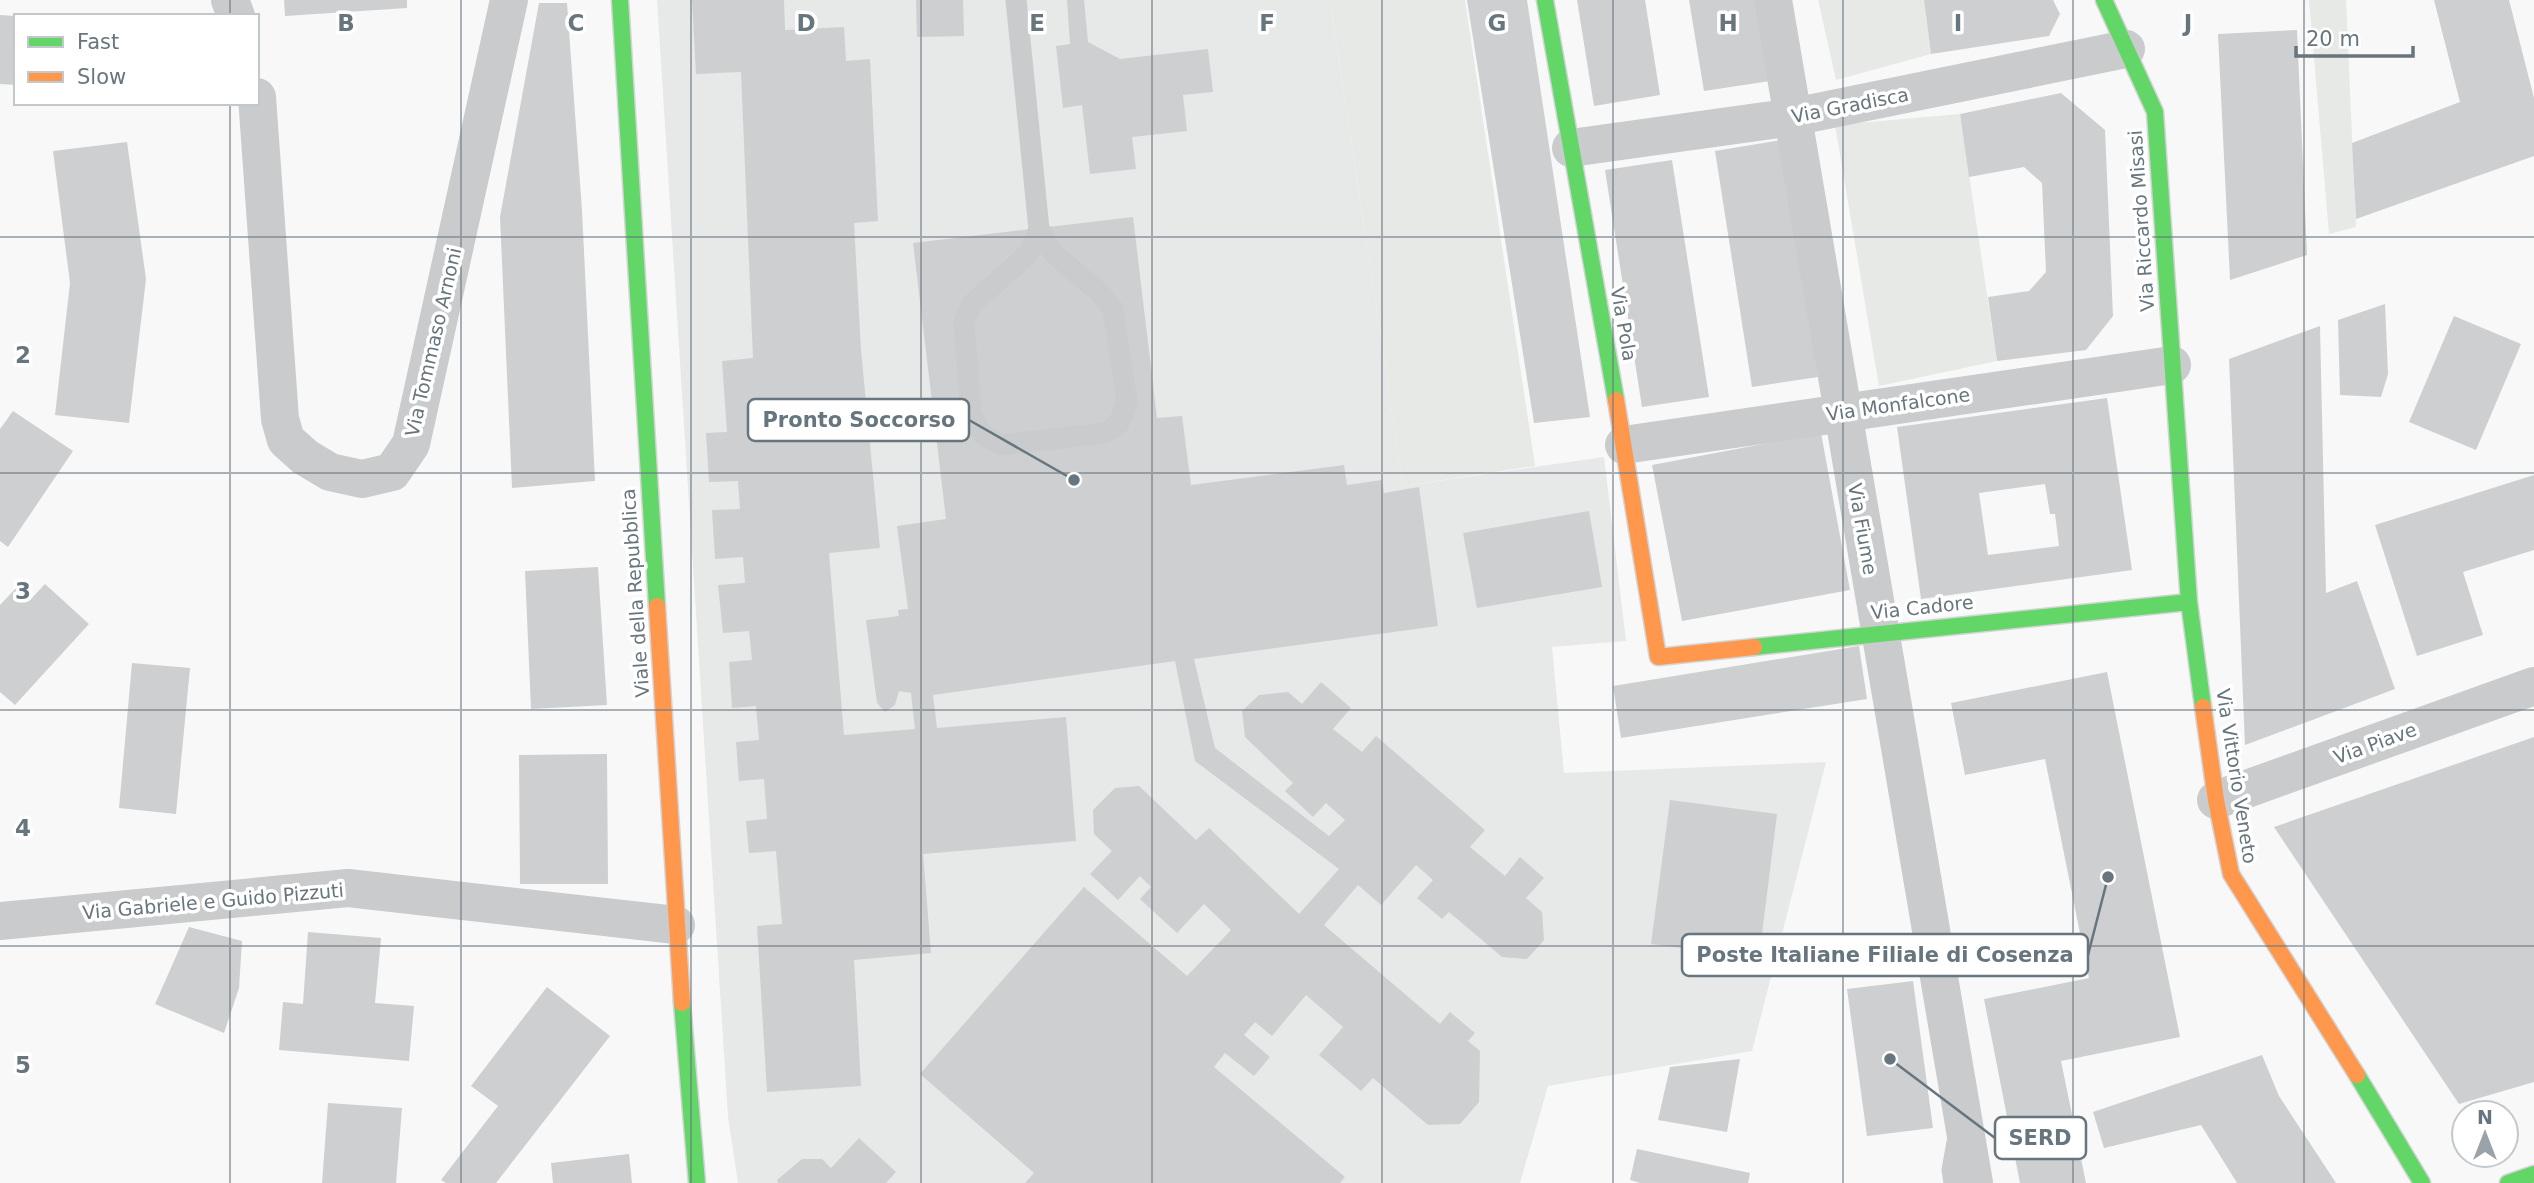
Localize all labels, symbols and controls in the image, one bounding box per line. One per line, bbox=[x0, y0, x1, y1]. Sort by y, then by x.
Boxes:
text: B bbox=[337, 10, 355, 36]
text: C bbox=[568, 10, 584, 36]
text: D bbox=[796, 10, 816, 36]
text: E bbox=[1029, 10, 1045, 36]
text: F bbox=[1259, 10, 1275, 36]
text: G bbox=[1488, 10, 1506, 36]
text: H bbox=[1718, 10, 1738, 36]
text: I bbox=[1954, 10, 1962, 36]
text: J bbox=[2182, 10, 2192, 36]
legend bbox=[14, 14, 259, 105]
scale bar bbox=[2296, 14, 2413, 58]
text: 20 m bbox=[2306, 27, 2360, 51]
text: Fast bbox=[77, 30, 119, 54]
text: Slow bbox=[77, 65, 126, 89]
street label: Via Gradisca bbox=[1789, 83, 1911, 127]
street label: Via Riccardo Misasi bbox=[2124, 129, 2158, 313]
street label: Via Tommaso Arnoni bbox=[401, 245, 465, 439]
street label: Via Pola bbox=[1607, 285, 1641, 363]
text: 2 bbox=[15, 342, 31, 368]
street label: Via Monfalcone bbox=[1825, 383, 1971, 425]
callout: Pronto Soccorso bbox=[748, 399, 969, 441]
text: Pronto Soccorso bbox=[762, 408, 956, 432]
street label: Via Fiume bbox=[1844, 481, 1882, 577]
street label: Viale della Repubblica bbox=[617, 488, 653, 698]
text: 3 bbox=[15, 578, 31, 604]
street label: Via Cadore bbox=[1870, 591, 1974, 623]
street label: Via Vittorio Veneto bbox=[2212, 687, 2262, 865]
street label: Via Piave bbox=[2331, 718, 2419, 768]
text: 4 bbox=[15, 815, 31, 841]
street label: Via Gabriele e Guido Pizzuti bbox=[81, 879, 345, 923]
callout: Poste Italiane Filiale di Cosenza bbox=[1682, 934, 2088, 976]
text: Poste Italiane Filiale di Cosenza bbox=[1696, 943, 2074, 967]
text: 5 bbox=[15, 1052, 31, 1078]
north arrow bbox=[2450, 1099, 2520, 1169]
text: N bbox=[2477, 1106, 2493, 1128]
callout: SERD bbox=[1995, 1117, 2086, 1159]
text: SERD bbox=[2008, 1126, 2072, 1150]

